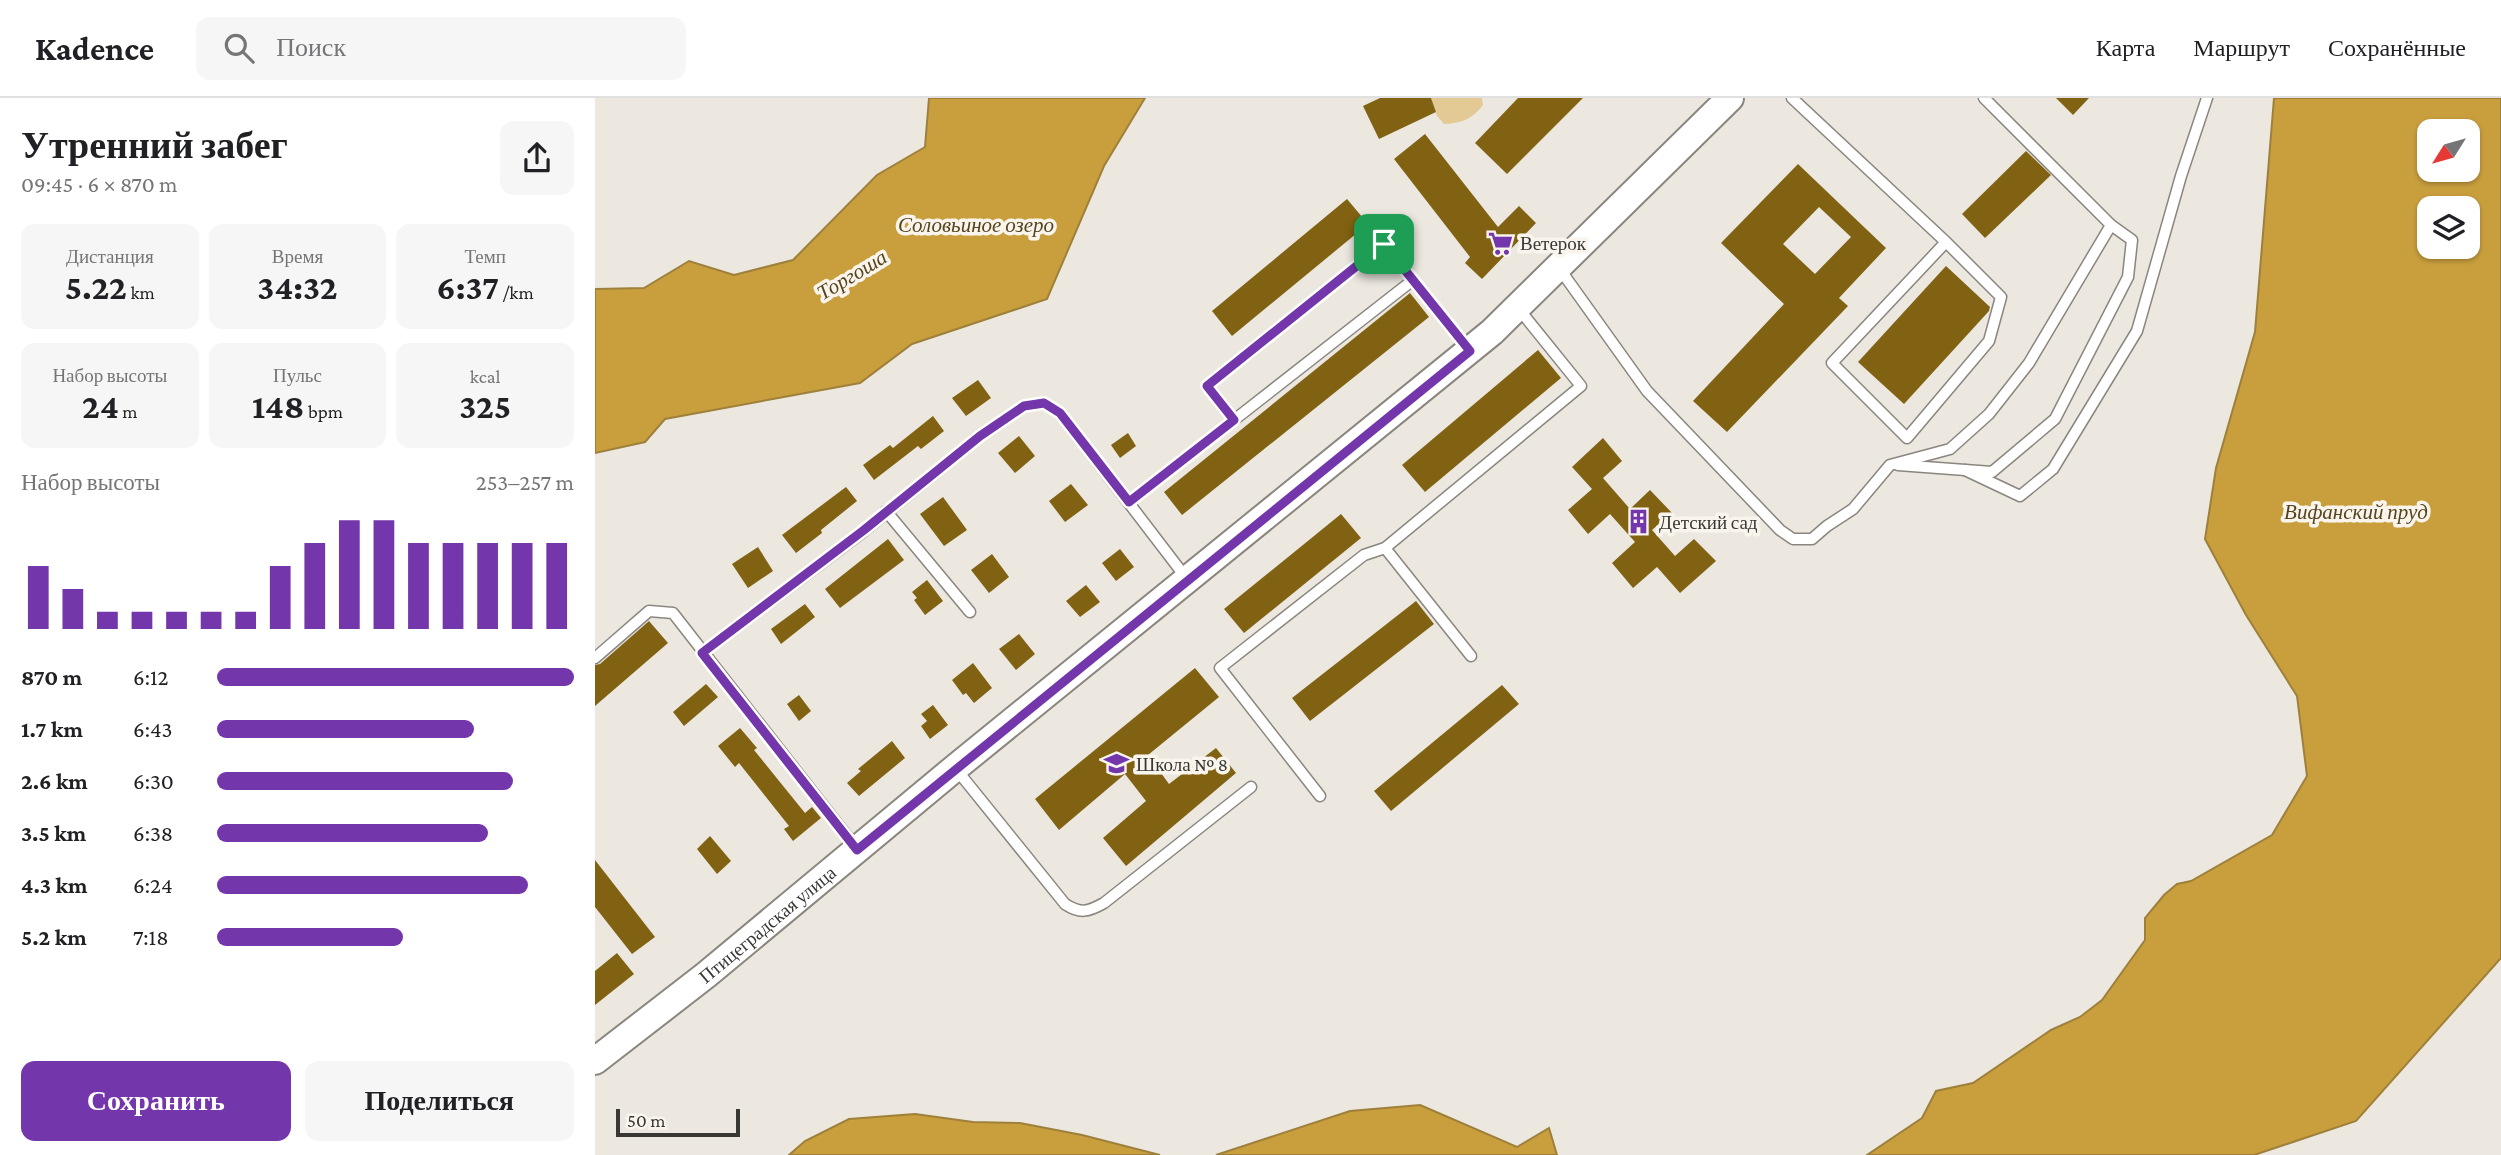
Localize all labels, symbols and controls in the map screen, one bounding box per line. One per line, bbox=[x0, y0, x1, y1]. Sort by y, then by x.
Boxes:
search box bbox=[196, 17, 686, 80]
icon: search bbox=[220, 29, 258, 67]
text: Kadence bbox=[35, 30, 154, 67]
text: Поиск bbox=[276, 33, 346, 62]
text: Карта bbox=[2096, 34, 2155, 61]
text: Маршрут bbox=[2193, 34, 2290, 61]
text: Сохранённые bbox=[2328, 34, 2466, 61]
north arrow bbox=[2417, 119, 2480, 182]
map controls bbox=[2417, 119, 2480, 259]
button: share bbox=[500, 121, 574, 195]
text: Утренний забег bbox=[21, 124, 288, 166]
text: 09:45 · 6 × 870 m bbox=[21, 171, 177, 197]
button: layers bbox=[2417, 196, 2480, 259]
water label: Соловьиное озеро bbox=[898, 213, 1054, 237]
pin bbox=[1354, 214, 1414, 274]
icon: arrive bbox=[1365, 225, 1403, 263]
supermarket icon: Ветерок bbox=[1486, 229, 1514, 257]
place label: Ветерок bbox=[1520, 233, 1587, 254]
water label: Торгоша bbox=[813, 245, 891, 305]
text: Дистанция bbox=[66, 246, 154, 267]
text: Время bbox=[272, 246, 323, 267]
text: Темп bbox=[464, 246, 506, 267]
text: 5.22 bbox=[65, 268, 127, 307]
text: 34:32 bbox=[257, 268, 338, 307]
text: 6:37 bbox=[437, 268, 499, 307]
text: km bbox=[127, 282, 155, 303]
text: /km bbox=[499, 282, 534, 303]
text: Набор высоты bbox=[52, 365, 167, 386]
text: Пульс bbox=[273, 365, 322, 386]
text: kcal bbox=[470, 366, 500, 387]
text: 24 bbox=[82, 387, 119, 426]
text: 148 bbox=[252, 387, 304, 426]
text: 325 bbox=[459, 387, 511, 426]
text: m bbox=[119, 401, 138, 422]
text: bpm bbox=[304, 401, 343, 422]
text: Набор высоты bbox=[21, 469, 160, 495]
text: 253–257 m bbox=[476, 469, 574, 495]
water label: Вифанский пруд bbox=[2284, 500, 2428, 524]
building icon: Детский сад bbox=[1625, 508, 1653, 536]
place label: Детский сад bbox=[1659, 512, 1758, 533]
text: 870 m bbox=[21, 664, 82, 690]
text: 6:12 bbox=[133, 664, 169, 690]
text: 1.7 km bbox=[21, 716, 83, 742]
text: 6:43 bbox=[133, 716, 172, 742]
school or university icon: Школа № 8 bbox=[1102, 750, 1130, 778]
place label: Школа № 8 bbox=[1136, 754, 1228, 775]
text: 2.6 km bbox=[21, 768, 88, 794]
text: 6:30 bbox=[133, 768, 174, 794]
text: 3.5 km bbox=[21, 820, 86, 846]
text: 6:38 bbox=[133, 820, 173, 846]
street label: Птицеградская улица bbox=[695, 861, 841, 987]
text: 4.3 km bbox=[21, 872, 87, 898]
text: 6:24 bbox=[133, 872, 173, 898]
text: 5.2 km bbox=[21, 924, 87, 950]
text: 7:18 bbox=[133, 924, 169, 950]
button: Сохранить bbox=[21, 1061, 291, 1141]
button: Поделиться bbox=[305, 1061, 574, 1141]
scale bar bbox=[616, 1106, 740, 1138]
text: 50 m bbox=[627, 1110, 666, 1131]

